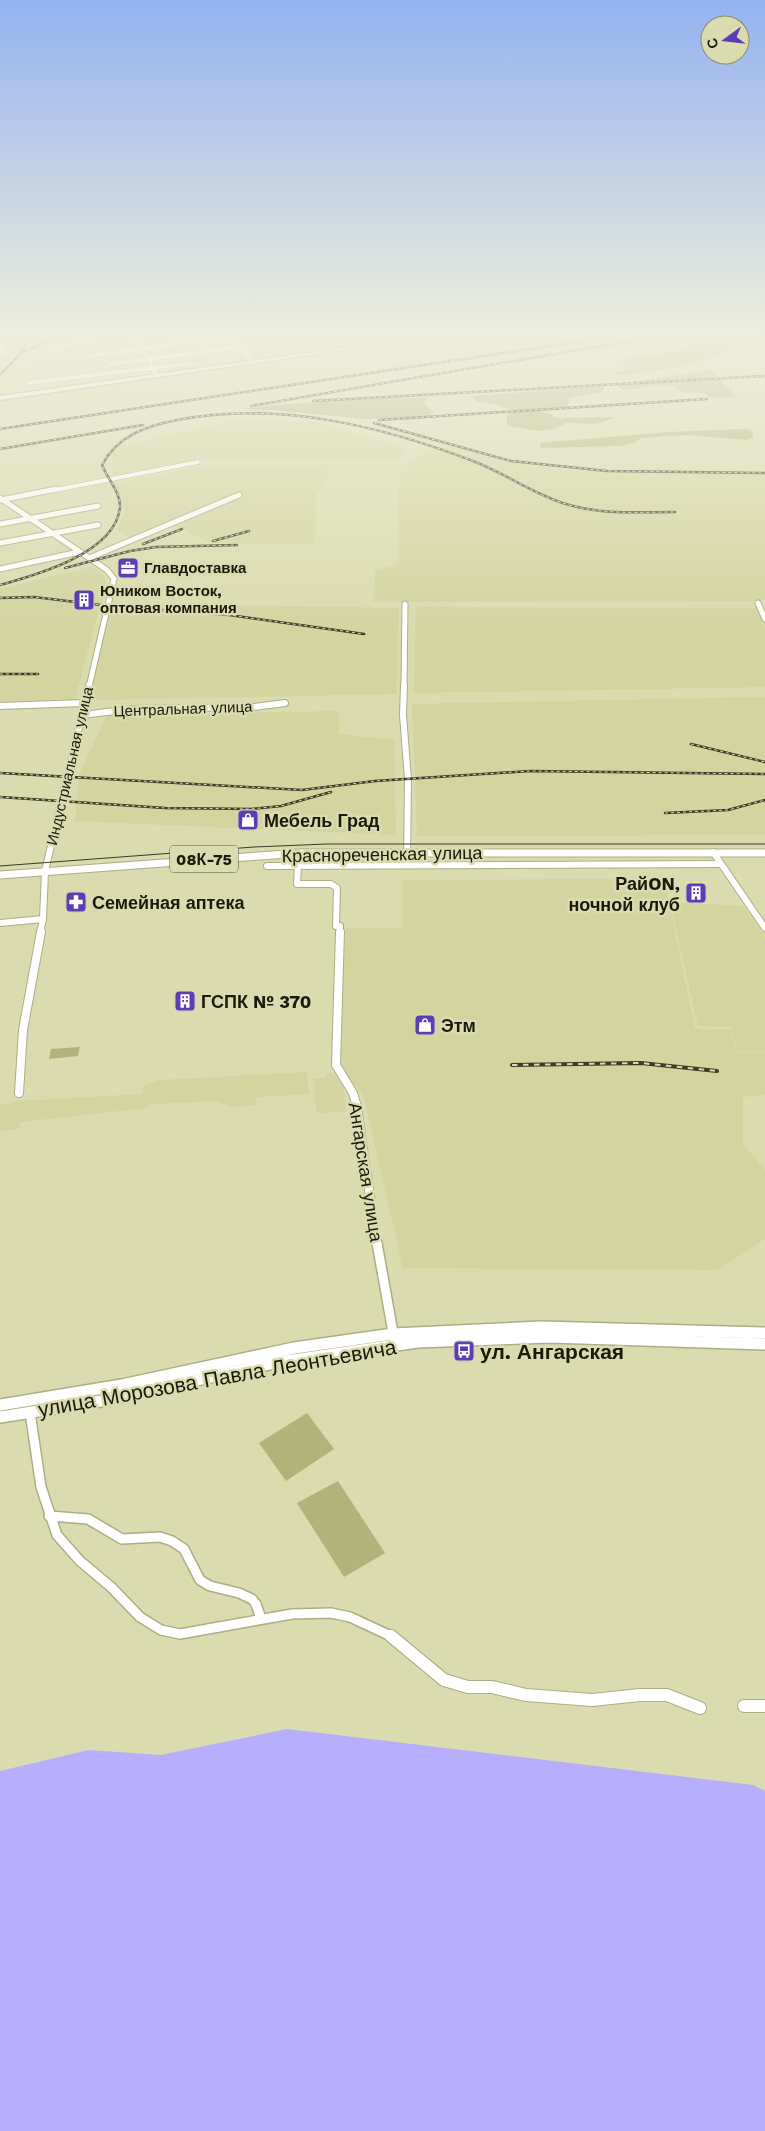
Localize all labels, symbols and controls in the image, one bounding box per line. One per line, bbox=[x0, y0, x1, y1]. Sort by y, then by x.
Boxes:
north arrow bbox=[700, 15, 750, 65]
text: С bbox=[703, 36, 721, 50]
office icon: Главдоставка bbox=[116, 556, 140, 580]
place label: Главдоставка bbox=[144, 559, 247, 577]
place label: Юником Восток, оптовая компания bbox=[100, 582, 237, 617]
building icon: Юником Восток, оптовая компания bbox=[72, 588, 96, 612]
street label: Индустриальная улица bbox=[43, 684, 97, 847]
street label: Центральная улица bbox=[113, 698, 253, 720]
shop icon: Мебель Град bbox=[236, 808, 260, 832]
place label: Мебель Град bbox=[264, 810, 380, 831]
street label: Краснореченская улица bbox=[281, 842, 484, 866]
road number: 08К-75 bbox=[170, 846, 238, 872]
place label: РайON, ночной клуб bbox=[568, 873, 680, 915]
building icon: РайON, ночной клуб bbox=[684, 881, 708, 905]
pharmacy icon: Семейная аптека bbox=[64, 890, 88, 914]
place label: Семейная аптека bbox=[92, 892, 245, 913]
building icon: ГСПК № 370 bbox=[173, 989, 197, 1013]
place label: ГСПК № 370 bbox=[201, 991, 311, 1012]
shop icon: Этм bbox=[413, 1013, 437, 1037]
place label: Этм bbox=[441, 1015, 476, 1036]
street label: Ангарская улица bbox=[345, 1101, 388, 1244]
street label: улица Морозова Павла Леонтьевича bbox=[36, 1334, 398, 1422]
bus stop icon: ул. Ангарская bbox=[452, 1339, 476, 1363]
place label: ул. Ангарская bbox=[480, 1339, 624, 1364]

